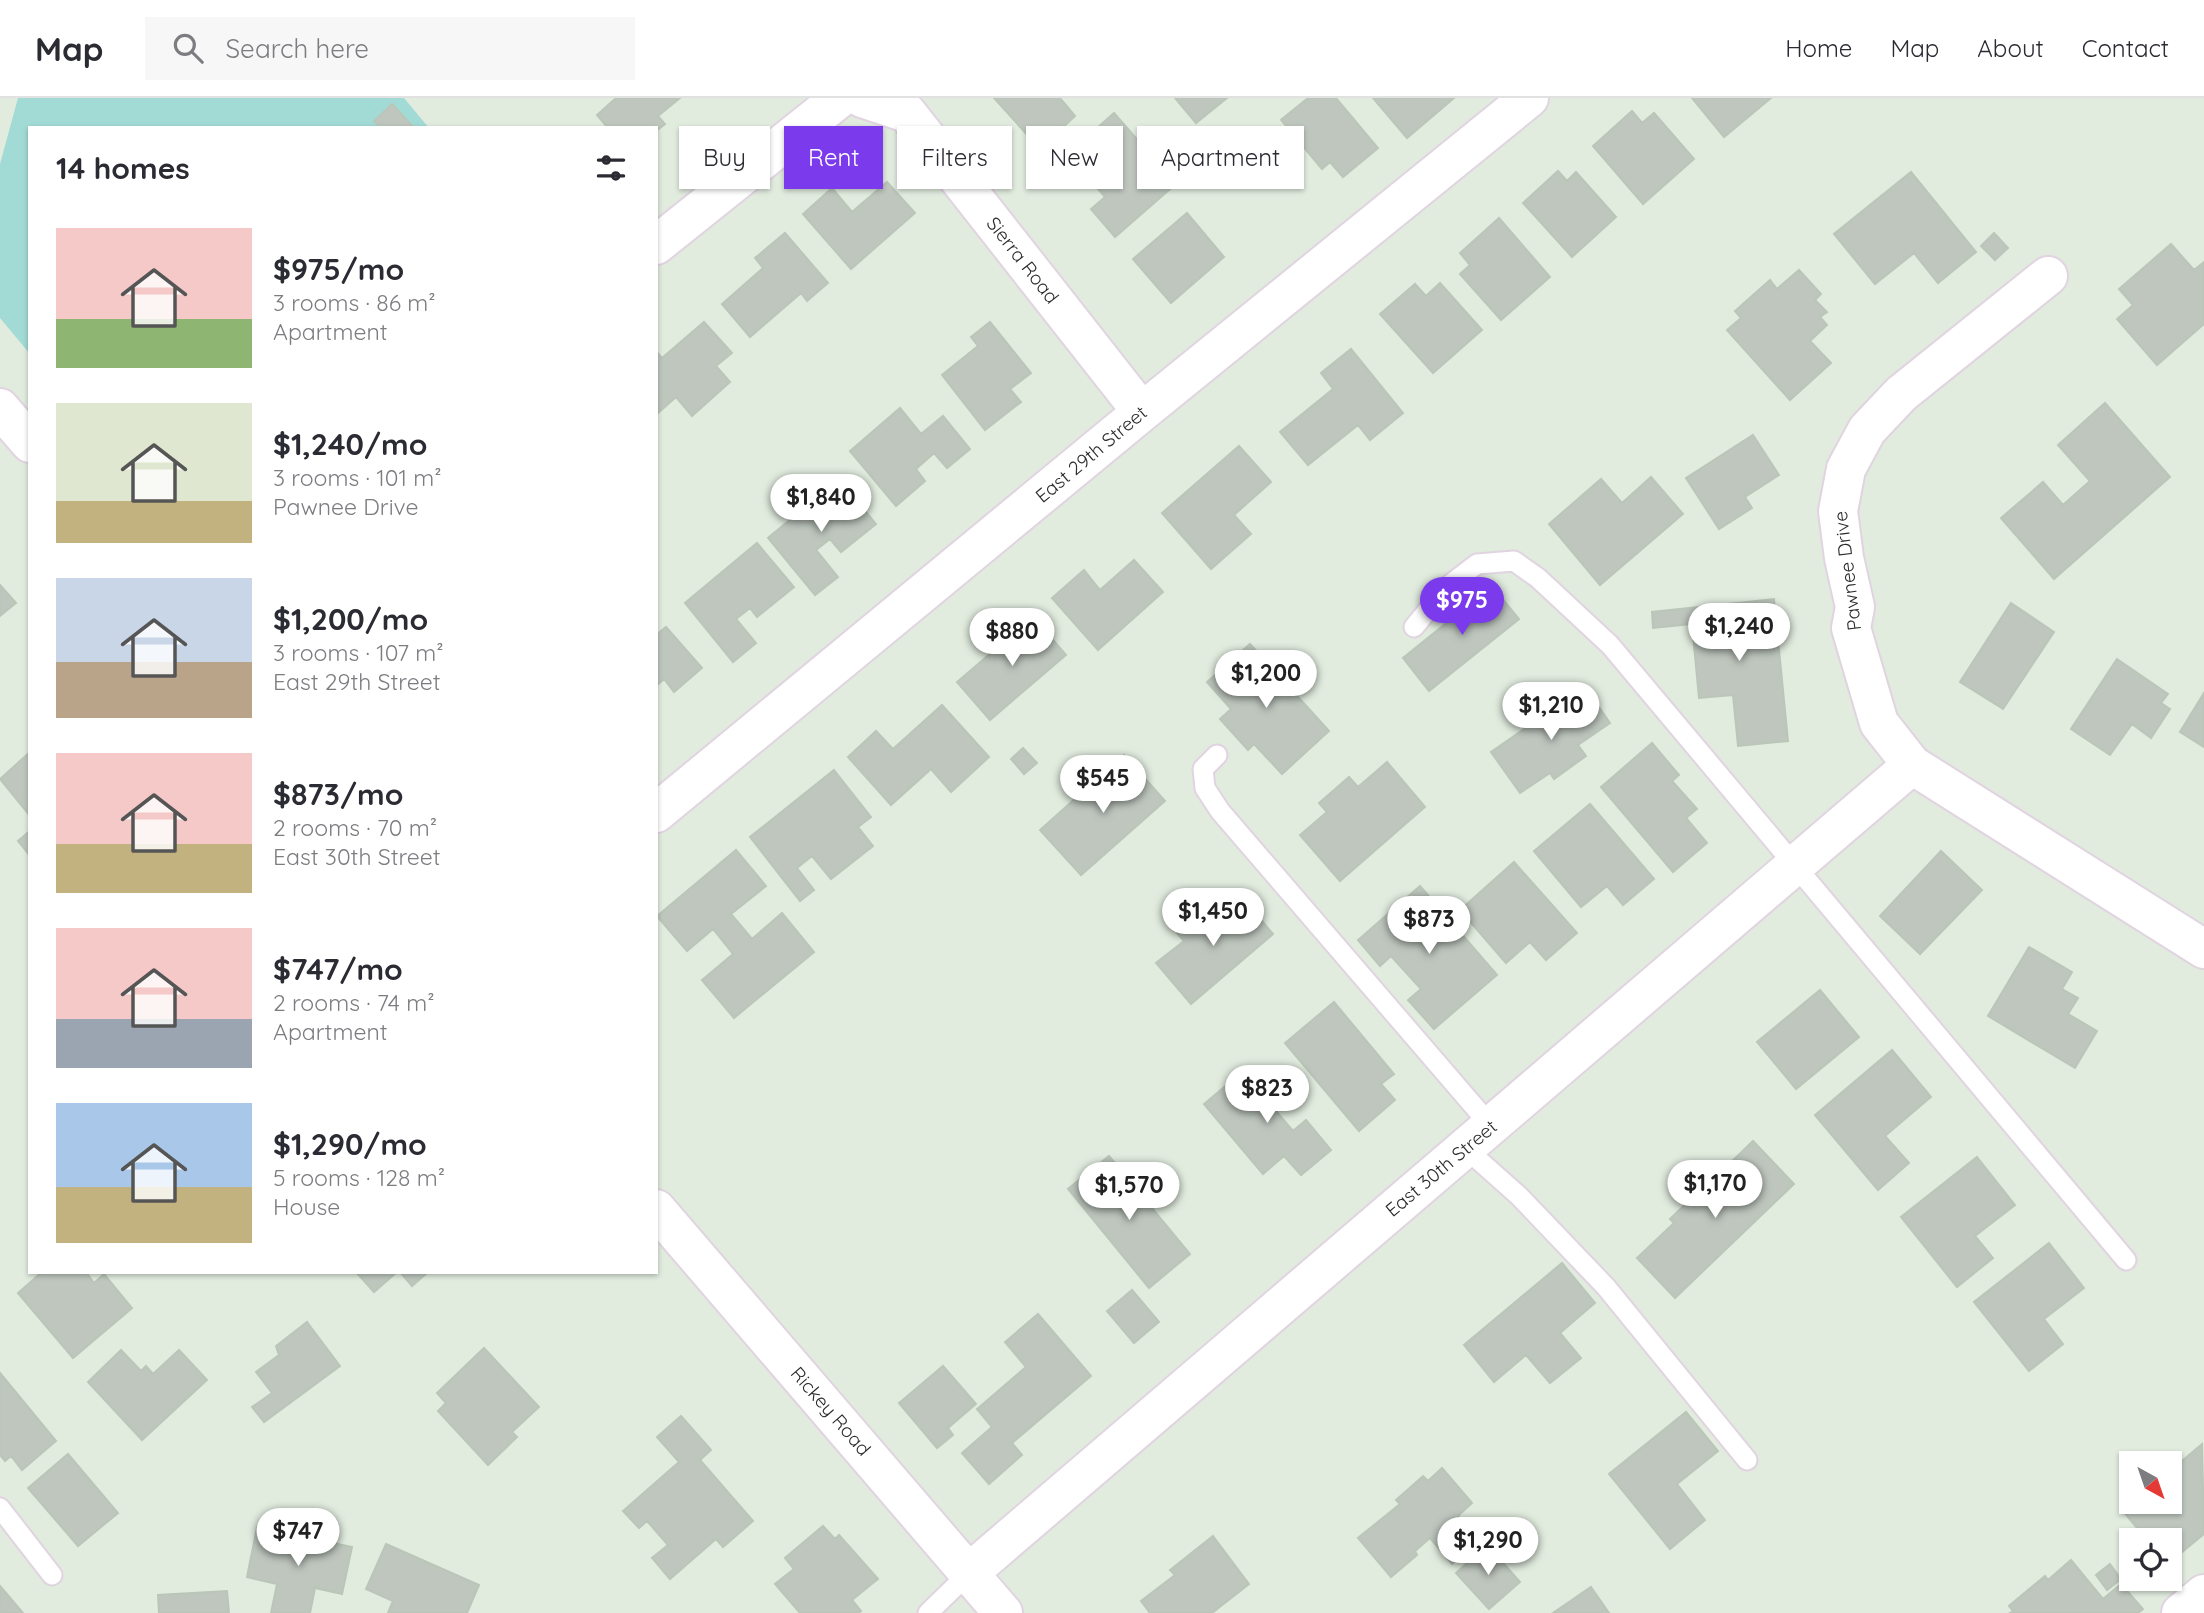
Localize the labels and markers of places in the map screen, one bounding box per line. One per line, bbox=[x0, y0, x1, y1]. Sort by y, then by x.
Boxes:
pin: $1,840 bbox=[764, 474, 878, 534]
pin: $975 bbox=[1421, 578, 1503, 637]
pin: $1,240 bbox=[1682, 603, 1796, 663]
pin: $880 bbox=[971, 608, 1053, 668]
pin: $1,200 bbox=[1209, 650, 1323, 710]
pin: $1,210 bbox=[1494, 682, 1608, 742]
pin: $545 bbox=[1062, 756, 1144, 815]
pin: $1,450 bbox=[1156, 888, 1270, 948]
pin: $873 bbox=[1388, 896, 1470, 956]
pin: $823 bbox=[1226, 1066, 1308, 1125]
pin: $1,170 bbox=[1658, 1160, 1772, 1220]
pin: $1,570 bbox=[1072, 1162, 1186, 1222]
pin: $747 bbox=[257, 1508, 339, 1568]
pin: $1,290 bbox=[1431, 1518, 1545, 1577]

